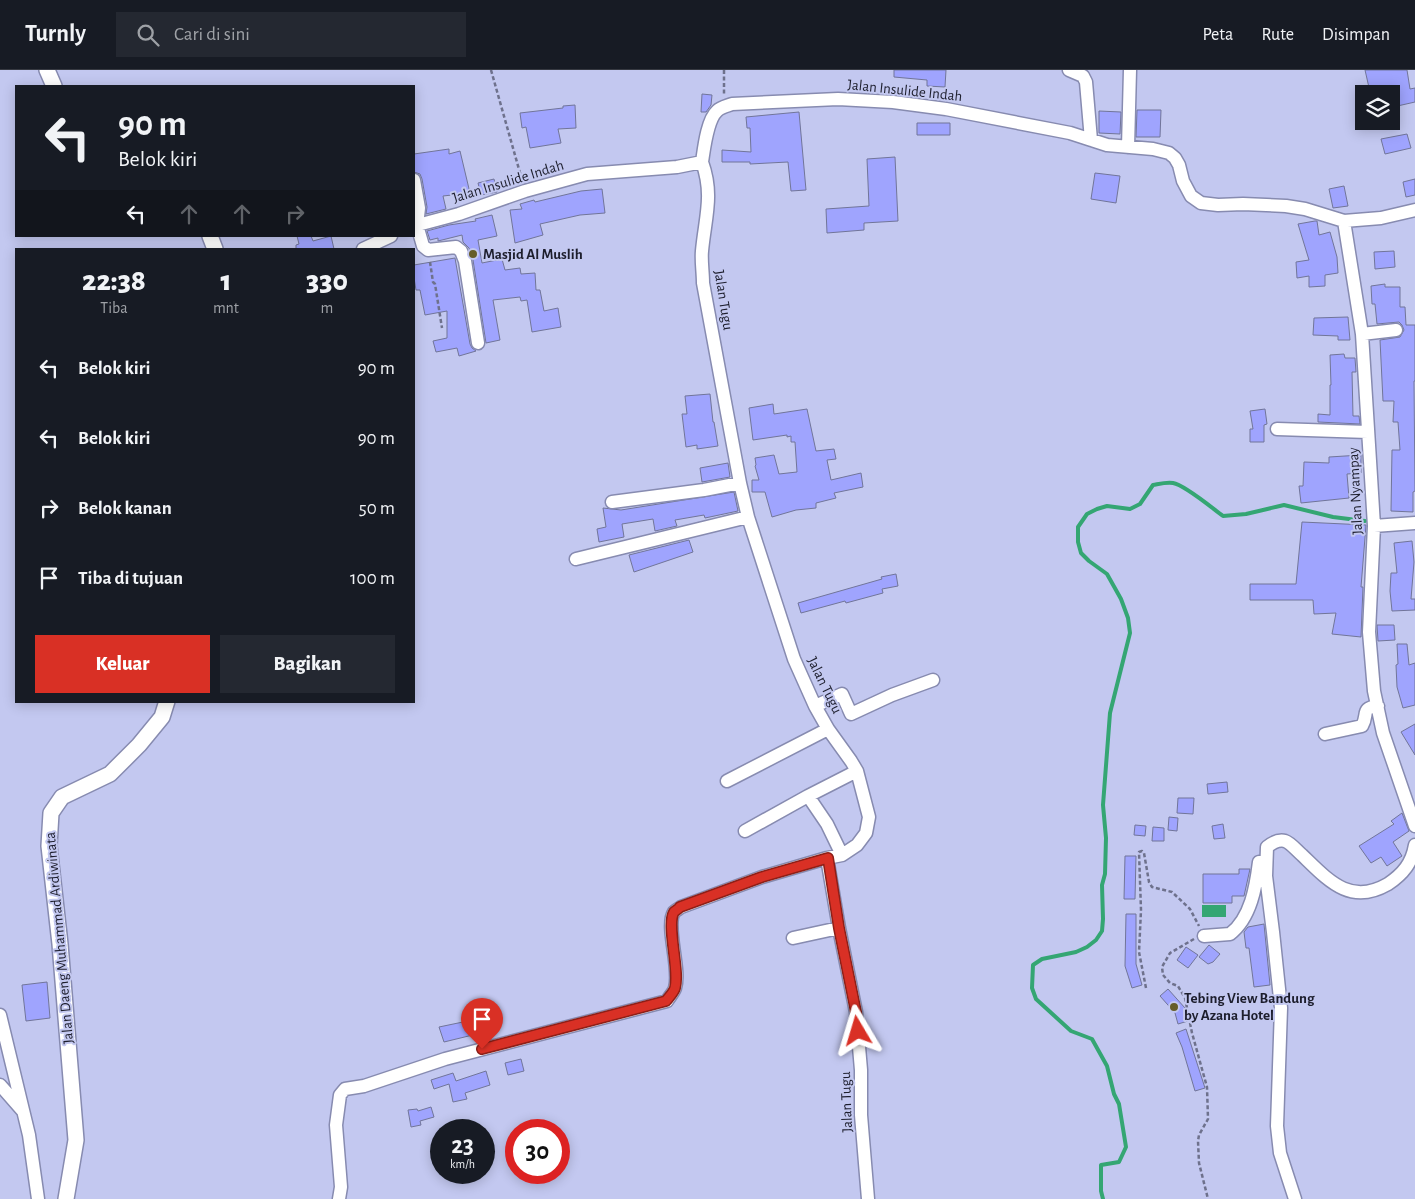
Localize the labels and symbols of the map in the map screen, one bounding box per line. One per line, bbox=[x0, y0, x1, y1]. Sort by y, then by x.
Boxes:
street label: Jalan Insulide Indah bbox=[847, 77, 963, 104]
street label: Jalan Insulide Indah bbox=[451, 157, 566, 206]
place label: Masjid Al Muslih bbox=[483, 247, 583, 262]
marker: Masjid Al Muslih bbox=[467, 248, 479, 260]
street label: Jalan Tugu bbox=[711, 269, 736, 332]
street label: Jalan Nyampay bbox=[1346, 446, 1365, 535]
street label: Jalan Tugu bbox=[804, 655, 845, 716]
street label: Jalan Daeng Muhammad Ardiwinata bbox=[43, 831, 76, 1045]
place label: Tebing View Bandung by Azana Hotel bbox=[1184, 991, 1315, 1023]
pin bbox=[461, 998, 503, 1049]
marker: Tebing View Bandung by Azana Hotel bbox=[1168, 1001, 1180, 1013]
position arrow bbox=[831, 1004, 883, 1056]
street label: Jalan Tugu bbox=[838, 1071, 855, 1133]
speed limit sign: 30 bbox=[505, 1119, 570, 1184]

